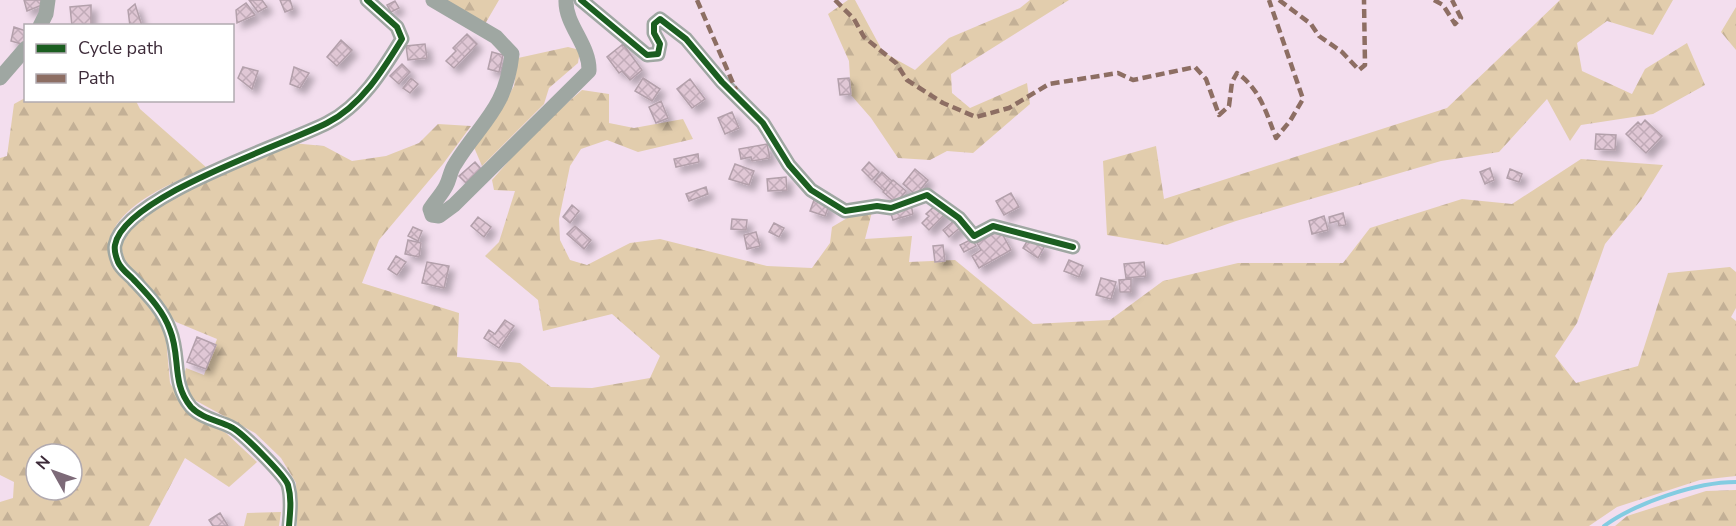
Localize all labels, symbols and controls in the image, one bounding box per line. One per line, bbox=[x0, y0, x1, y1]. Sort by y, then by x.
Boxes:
legend bbox=[24, 24, 234, 102]
text: Cycle path bbox=[78, 36, 163, 60]
text: Path bbox=[78, 66, 115, 90]
north arrow bbox=[24, 442, 84, 502]
text: N bbox=[31, 451, 56, 475]

